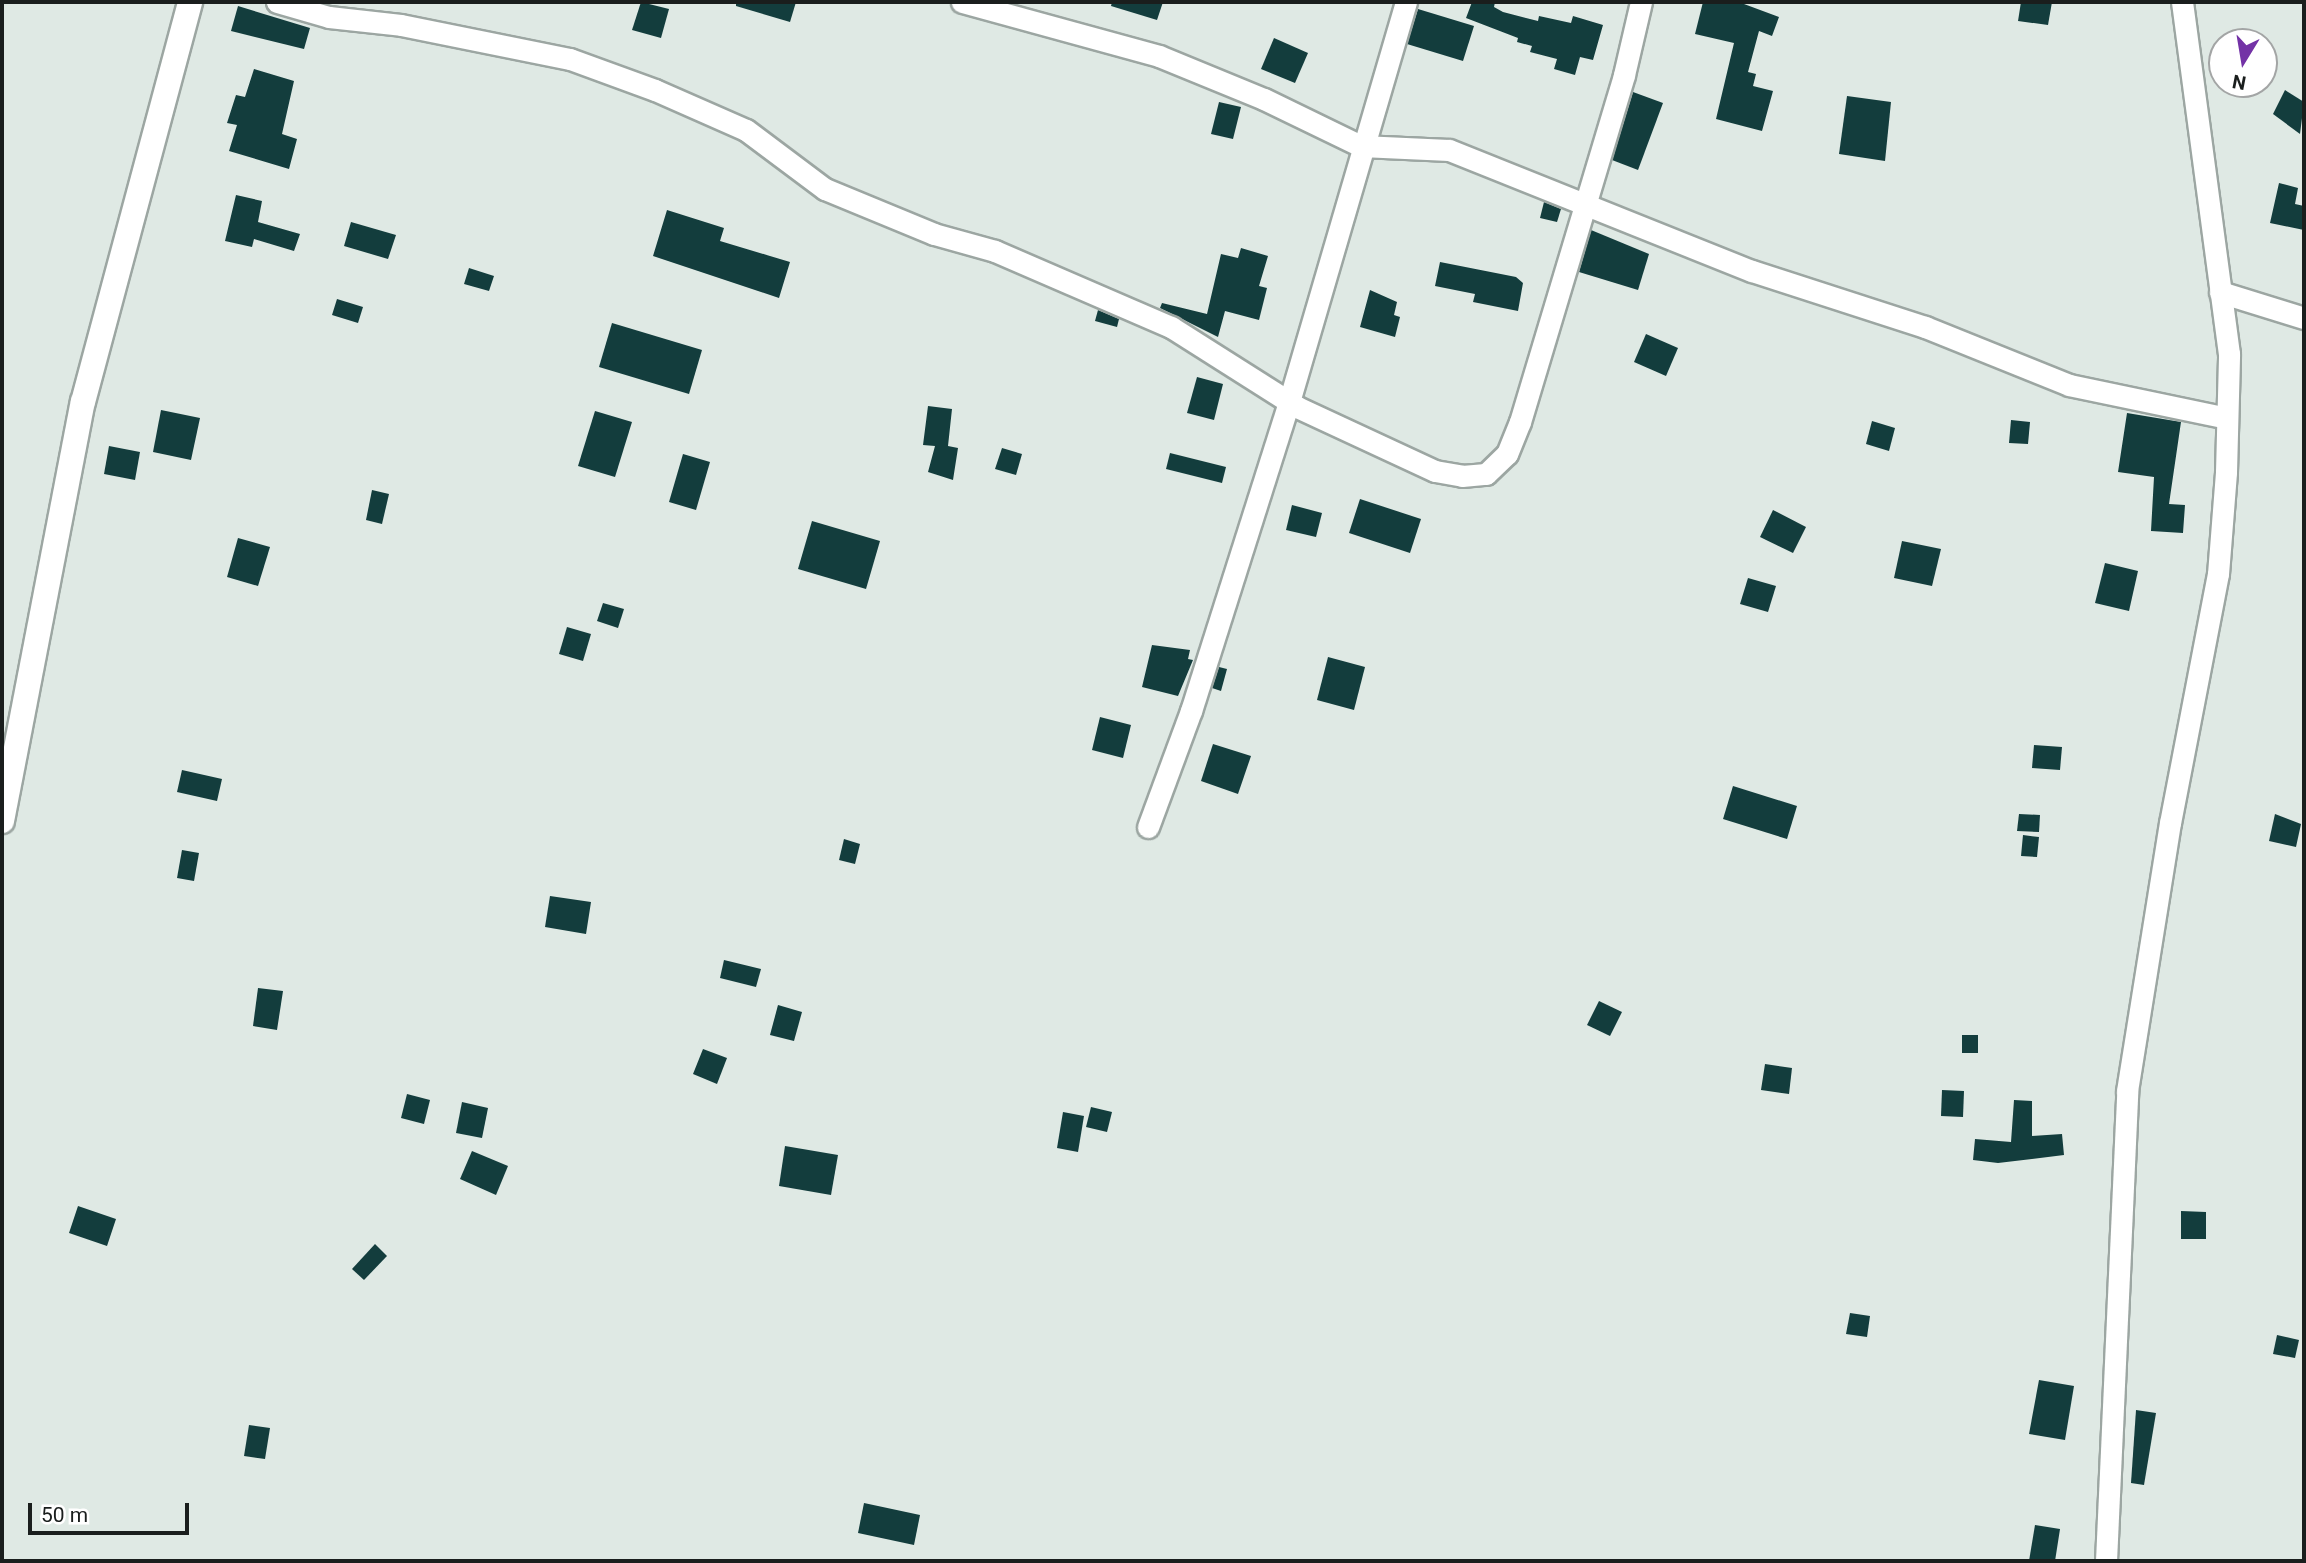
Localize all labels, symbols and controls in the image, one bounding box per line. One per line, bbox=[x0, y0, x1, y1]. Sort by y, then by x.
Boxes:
north arrow bbox=[2208, 28, 2278, 98]
text: N bbox=[2231, 70, 2248, 95]
scale bar bbox=[32, 1490, 192, 1534]
text: 50 m bbox=[41, 1503, 88, 1527]

